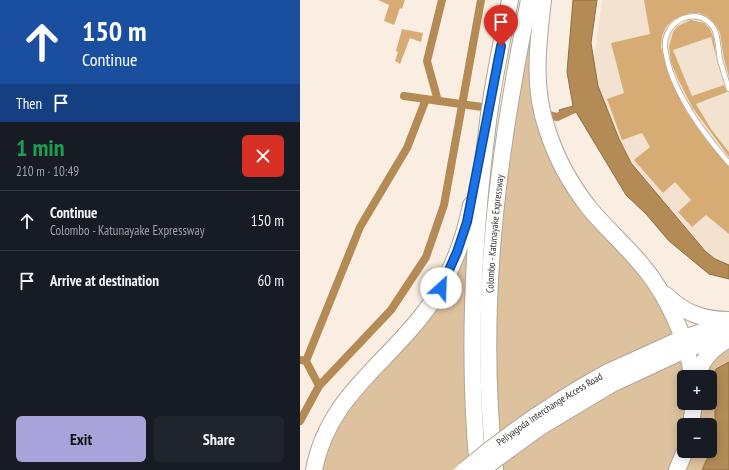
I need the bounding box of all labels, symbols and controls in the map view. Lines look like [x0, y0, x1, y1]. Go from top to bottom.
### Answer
pin [484, 5, 518, 46]
icon: arrive [490, 11, 512, 33]
text: 150 m [82, 12, 146, 49]
icon: ahead [16, 16, 68, 68]
text: Continue [82, 48, 137, 71]
icon: arrive [50, 92, 72, 114]
text: Then [16, 94, 42, 113]
text: 1 min [16, 132, 64, 163]
button: close [242, 135, 284, 177]
text: 210 m · 10:49 [16, 163, 79, 180]
street label: Colombo - Katunayake Expressway [483, 173, 507, 293]
text: Continue [50, 203, 97, 222]
icon: ahead [16, 210, 38, 232]
text: 150 m [251, 211, 284, 230]
text: Colombo - Katunayake Expressway [50, 222, 205, 239]
position arrow [420, 267, 462, 309]
icon: arrive [16, 270, 38, 292]
text: Arrive at destination [50, 271, 159, 290]
text: 60 m [258, 271, 284, 290]
street label: Peliyagoda Interchange Access Road [494, 370, 605, 449]
map controls [677, 370, 717, 458]
button: + [677, 370, 717, 410]
button: Exit [16, 416, 146, 462]
button: Share [154, 416, 284, 462]
button: − [677, 418, 717, 458]

